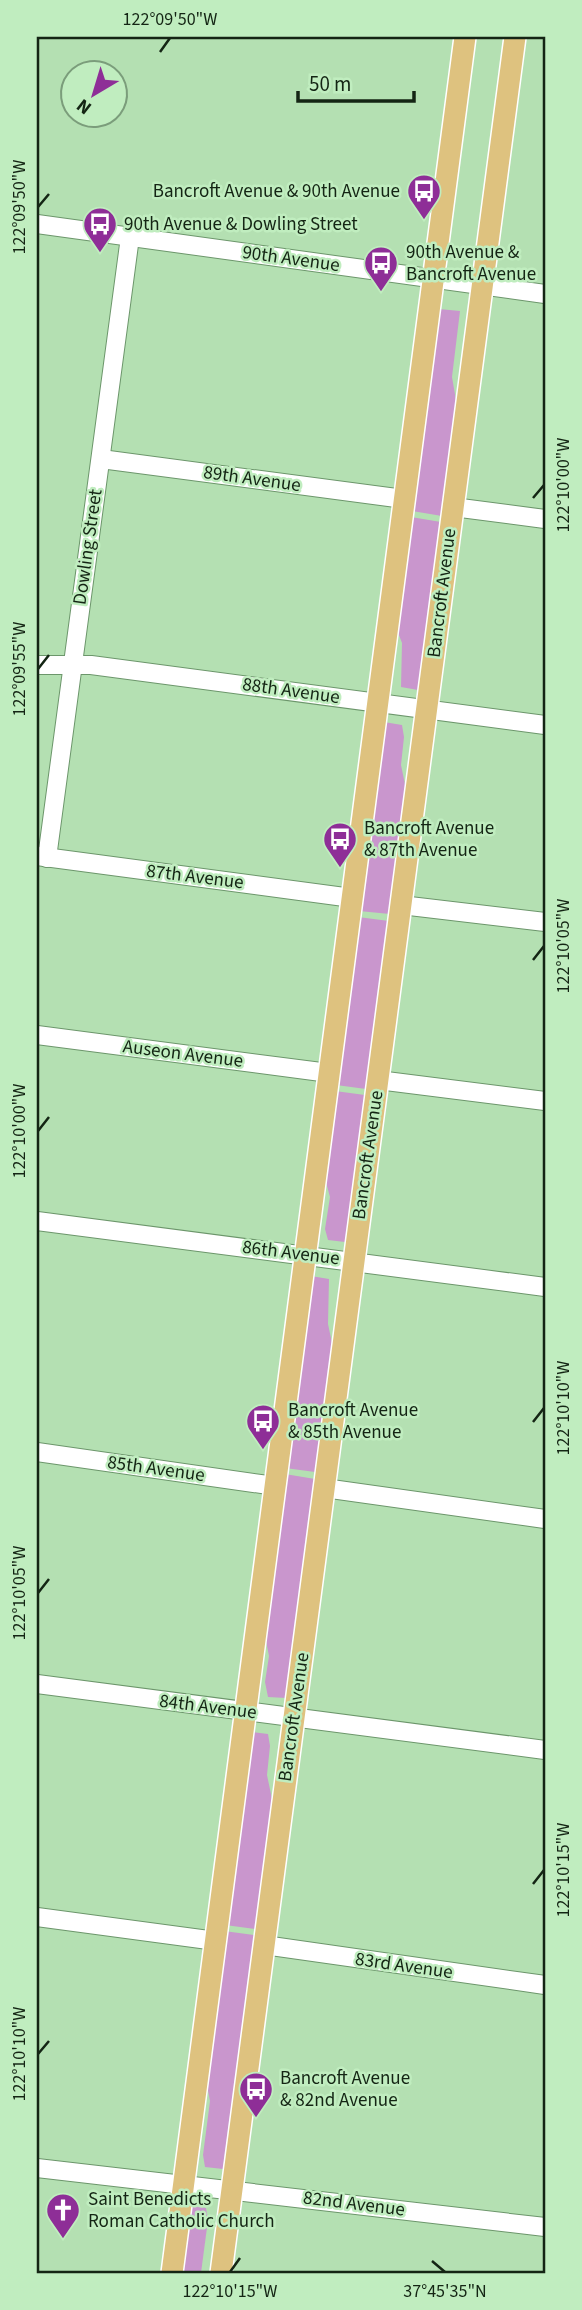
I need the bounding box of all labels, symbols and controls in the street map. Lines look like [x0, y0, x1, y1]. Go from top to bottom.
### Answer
text: 122°09'50"W [123, 7, 217, 32]
north arrow [60, 60, 130, 130]
scale bar [298, 60, 414, 104]
text: 50 m [309, 69, 351, 99]
text: N [71, 92, 98, 121]
text: 122°09'50"W [7, 160, 32, 254]
bus stop icon: Bancroft Avenue & 90th Avenue [405, 172, 443, 221]
place label: Bancroft Avenue & 90th Avenue [153, 178, 400, 205]
bus stop icon: 90th Avenue & Dowling Street [81, 205, 119, 254]
place label: 90th Avenue & Dowling Street [124, 211, 358, 238]
street label: 90th Avenue [241, 239, 341, 279]
place label: 90th Avenue & Bancroft Avenue [406, 239, 536, 288]
bus stop icon: 90th Avenue & Bancroft Avenue [362, 244, 400, 293]
text: 122°10'00"W [551, 438, 576, 532]
street label: 89th Avenue [202, 459, 302, 499]
street label: Dowling Street [67, 487, 110, 607]
street label: Bancroft Avenue [421, 527, 463, 659]
text: 122°09'55"W [7, 622, 32, 716]
street label: 88th Avenue [241, 671, 341, 711]
place label: Bancroft Avenue & 87th Avenue [364, 815, 494, 864]
bus stop icon: Bancroft Avenue & 87th Avenue [321, 820, 359, 869]
street label: 87th Avenue [145, 858, 245, 896]
text: 122°10'05"W [551, 899, 576, 993]
street label: Auseon Avenue [121, 1033, 245, 1075]
text: 122°10'00"W [7, 1084, 32, 1178]
street label: Bancroft Avenue [346, 1089, 390, 1221]
street label: 86th Avenue [241, 1234, 341, 1272]
text: 122°10'10"W [551, 1361, 576, 1455]
place label: Bancroft Avenue & 85th Avenue [288, 1397, 418, 1446]
bus stop icon: Bancroft Avenue & 85th Avenue [244, 1402, 282, 1451]
street label: 85th Avenue [106, 1449, 206, 1489]
text: 122°10'05"W [7, 1546, 32, 1640]
street label: Bancroft Avenue [272, 1651, 316, 1783]
street label: 84th Avenue [158, 1688, 258, 1726]
text: 122°10'15"W [551, 1823, 576, 1917]
street label: 83rd Avenue [353, 1946, 455, 1986]
text: 122°10'10"W [7, 2007, 32, 2101]
place label: Bancroft Avenue & 82nd Avenue [280, 2065, 410, 2114]
bus stop icon: Bancroft Avenue & 82nd Avenue [237, 2070, 275, 2119]
street label: 82nd Avenue [302, 2184, 406, 2224]
place label: Saint Benedicts Roman Catholic Church [88, 2186, 275, 2235]
church icon: Saint Benedicts Roman Catholic Church [44, 2191, 82, 2240]
text: 122°10'15"W [183, 2279, 277, 2304]
text: 37°45'35"N [403, 2279, 487, 2304]

